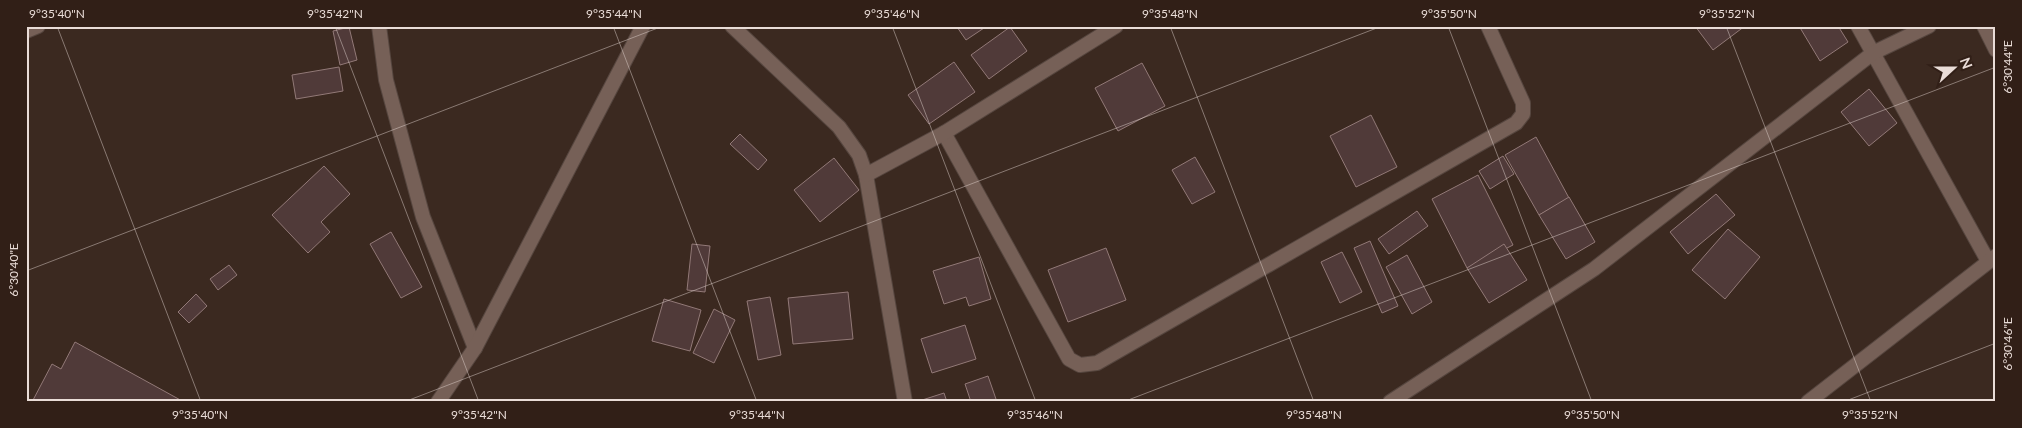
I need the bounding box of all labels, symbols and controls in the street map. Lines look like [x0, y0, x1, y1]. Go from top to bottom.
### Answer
text: 9°35'40"N [29, 6, 85, 21]
text: 9°35'42"N [307, 6, 363, 21]
text: 9°35'44"N [586, 6, 642, 21]
text: 9°35'46"N [864, 6, 920, 21]
text: 9°35'48"N [1142, 6, 1198, 21]
text: 9°35'50"N [1421, 6, 1477, 21]
text: 9°35'52"N [1699, 6, 1755, 21]
text: 6°30'44"E [2000, 40, 2015, 94]
north arrow [1930, 42, 1980, 92]
text: N [1957, 55, 1976, 71]
text: 6°30'40"E [6, 243, 21, 297]
text: 6°30'46"E [2000, 317, 2015, 371]
text: 9°35'40"N [172, 407, 228, 422]
text: 9°35'42"N [451, 407, 507, 422]
text: 9°35'44"N [729, 407, 785, 422]
text: 9°35'46"N [1007, 407, 1063, 422]
text: 9°35'48"N [1286, 407, 1342, 422]
text: 9°35'50"N [1564, 407, 1620, 422]
text: 9°35'52"N [1842, 407, 1898, 422]

